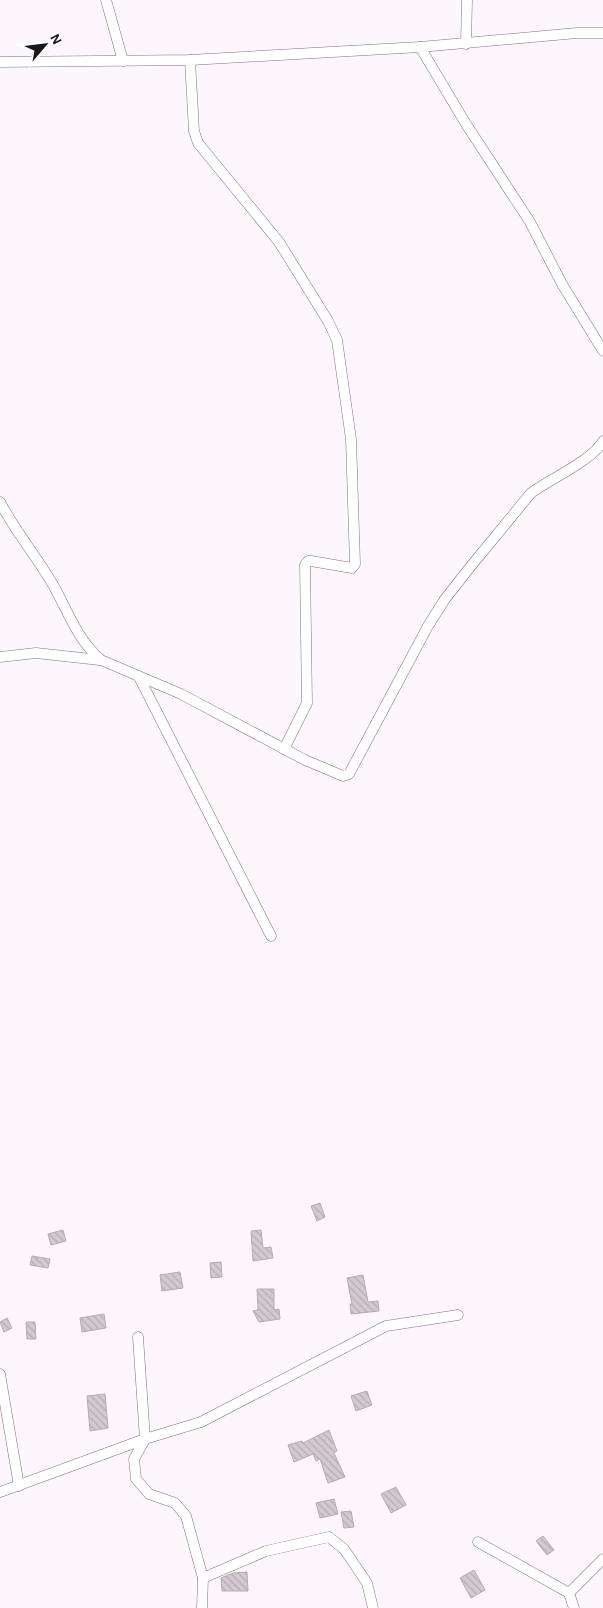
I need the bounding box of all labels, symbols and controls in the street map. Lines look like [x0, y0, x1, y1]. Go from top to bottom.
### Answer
north arrow [20, 20, 70, 70]
text: N [47, 32, 64, 47]

